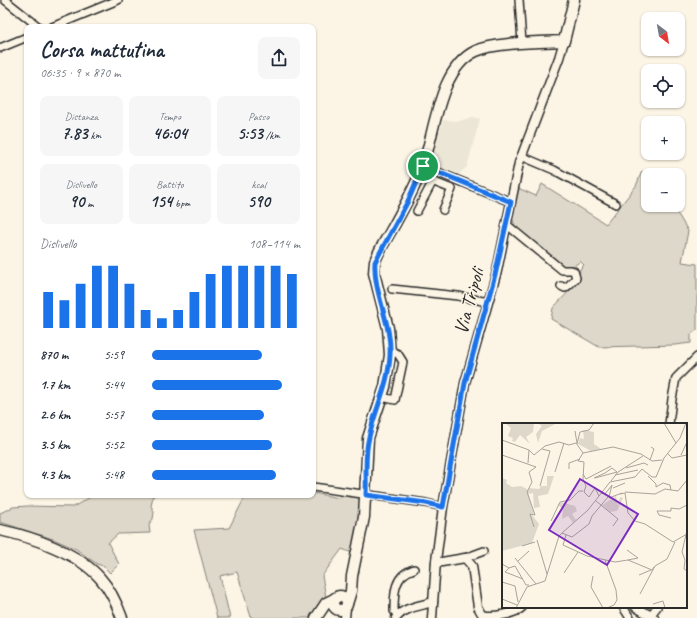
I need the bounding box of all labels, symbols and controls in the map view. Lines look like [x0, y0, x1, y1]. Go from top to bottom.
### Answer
north arrow [641, 12, 685, 56]
map controls [641, 12, 685, 212]
text: Corsa mattutina [40, 36, 164, 64]
button: share [258, 37, 300, 79]
button: locate [641, 64, 685, 108]
text: 06:35 · 9 × 870 m [40, 65, 121, 81]
text: Distanza [65, 109, 98, 123]
text: Tempo [159, 109, 181, 123]
text: Passo [248, 109, 269, 123]
button: + [641, 116, 685, 160]
text: 7.83 [61, 123, 88, 144]
text: 46:04 [153, 123, 187, 144]
text: 5:53 [237, 123, 263, 144]
text: km [88, 128, 101, 142]
text: /km [263, 128, 280, 142]
pin [406, 149, 440, 183]
icon: arrive [412, 155, 434, 177]
button: − [641, 168, 685, 212]
text: Dislivello [66, 177, 97, 191]
text: Battito [156, 177, 184, 191]
text: kcal [251, 177, 266, 191]
text: 90 [69, 191, 84, 212]
text: 154 [150, 191, 172, 212]
text: 590 [247, 191, 270, 212]
text: m [84, 196, 93, 210]
text: bpm [172, 196, 190, 210]
text: Dislivello [40, 236, 77, 252]
text: 108–114 m [249, 236, 300, 252]
street label: Via Tripoli [448, 263, 490, 337]
text: 870 m [40, 347, 68, 363]
text: 5:59 [104, 347, 124, 363]
text: 1.7 km [40, 377, 70, 393]
text: 5:44 [104, 377, 124, 393]
text: 2.6 km [40, 407, 71, 423]
text: 5:57 [104, 407, 124, 423]
inset map [502, 423, 687, 608]
text: 3.5 km [40, 437, 70, 453]
text: 5:52 [104, 437, 124, 453]
text: 4.3 km [40, 467, 70, 483]
text: 5:48 [104, 467, 124, 483]

